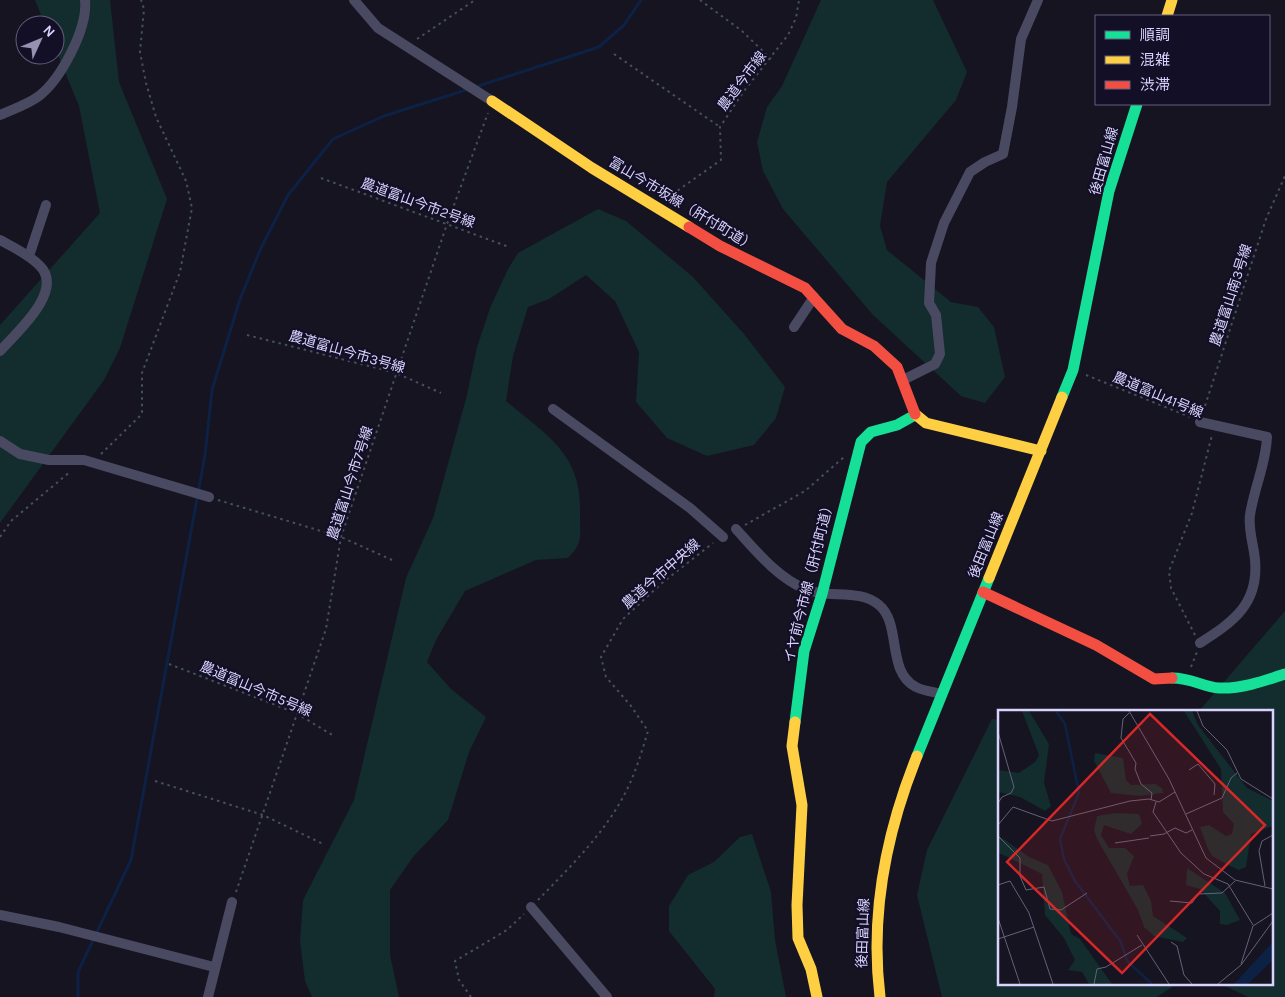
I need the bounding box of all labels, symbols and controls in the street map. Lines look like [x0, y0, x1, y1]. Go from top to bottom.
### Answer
north arrow [15, 15, 65, 65]
legend [1095, 15, 1270, 105]
text: N [39, 22, 59, 41]
text: 順調 [1140, 26, 1170, 44]
street label: 農道今市線 [714, 48, 770, 114]
text: 混雑 [1140, 51, 1170, 69]
text: 渋滞 [1140, 76, 1170, 94]
street label: 後田富山線 [1086, 125, 1122, 197]
street label: 富山今市坂線（肝付町道） [606, 153, 758, 255]
street label: 農道富山今市2号線 [359, 174, 477, 232]
street label: 農道富山南3号線 [1206, 242, 1256, 348]
street label: 農道富山今市3号線 [287, 327, 407, 377]
street label: 農道富山41号線 [1110, 368, 1206, 422]
street label: 農道富山今市7号線 [324, 424, 376, 542]
street label: イヤ前今市線（肝付町道） [780, 498, 838, 664]
street label: 後田富山線 [965, 509, 1007, 581]
street label: 農道今市中央線 [618, 535, 704, 613]
street label: 農道富山今市5号線 [197, 658, 315, 720]
inset map [998, 710, 1272, 984]
street label: 後田富山線 [853, 898, 873, 968]

